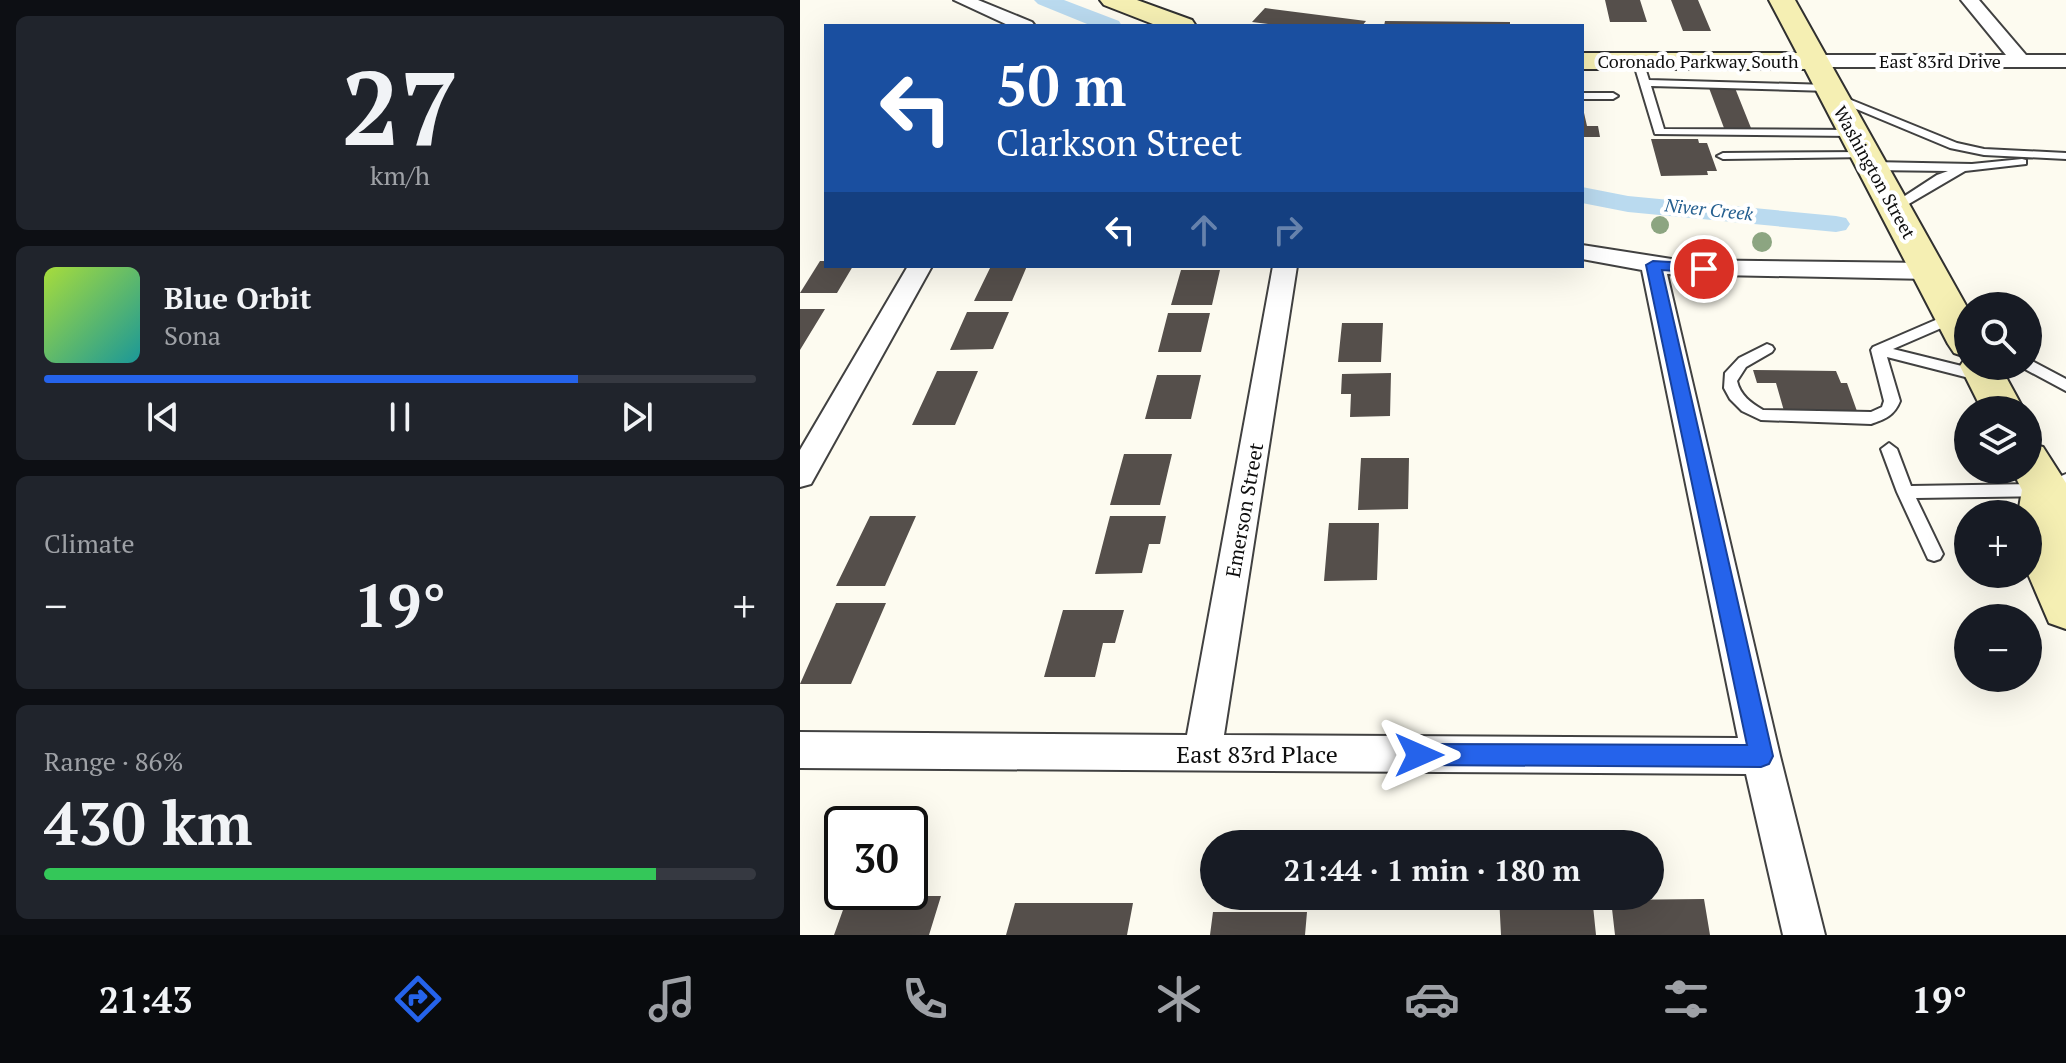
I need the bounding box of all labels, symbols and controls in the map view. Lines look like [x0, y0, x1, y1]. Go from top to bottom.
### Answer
text: 27 [341, 37, 459, 175]
text: 50 m [996, 48, 1126, 122]
street label: Coronado Parkway South [1598, 49, 1799, 73]
street label: East 83rd Drive [1879, 49, 2001, 73]
icon: left [864, 56, 968, 160]
street label: Washington Street [1829, 101, 1922, 243]
text: Clarkson Street [996, 119, 1242, 166]
text: km/h [370, 158, 430, 192]
water label: Niver Creek [1663, 192, 1755, 226]
icon: left [1098, 208, 1142, 252]
icon: ahead [1182, 208, 1226, 252]
icon: right [1266, 208, 1310, 252]
pin [1670, 235, 1738, 303]
icon: arrive [1682, 247, 1726, 291]
text: Blue Orbit [164, 278, 311, 318]
map controls [1954, 292, 2042, 692]
button: search [1954, 292, 2042, 380]
text: Sona [164, 318, 221, 352]
icon: previous [141, 395, 185, 439]
icon: pause [378, 395, 422, 439]
icon: next [615, 395, 659, 439]
button: layers [1954, 396, 2042, 484]
street label: Emerson Street [1219, 440, 1269, 580]
button: + [1954, 500, 2042, 588]
text: Climate [44, 526, 135, 560]
text: 19° [354, 565, 446, 644]
text: − [44, 576, 67, 635]
text: + [733, 576, 756, 635]
button: − [1954, 604, 2042, 692]
position arrow [1377, 713, 1461, 797]
street label: East 83rd Place [1176, 738, 1338, 770]
text: Range · 86% [44, 744, 183, 778]
text: 430 km [44, 783, 252, 862]
speed limit sign: 30 [824, 806, 928, 910]
text: 21:44 · 1 min · 180 m [1284, 850, 1580, 890]
icon: directions [390, 971, 446, 1027]
icon: music [644, 971, 700, 1027]
icon: phone [897, 971, 953, 1027]
icon: climate [1151, 971, 1207, 1027]
icon: car [1404, 971, 1460, 1027]
icon: filters [1658, 971, 1714, 1027]
text: 21:43 [99, 976, 193, 1023]
text: 19° [1912, 976, 1967, 1023]

